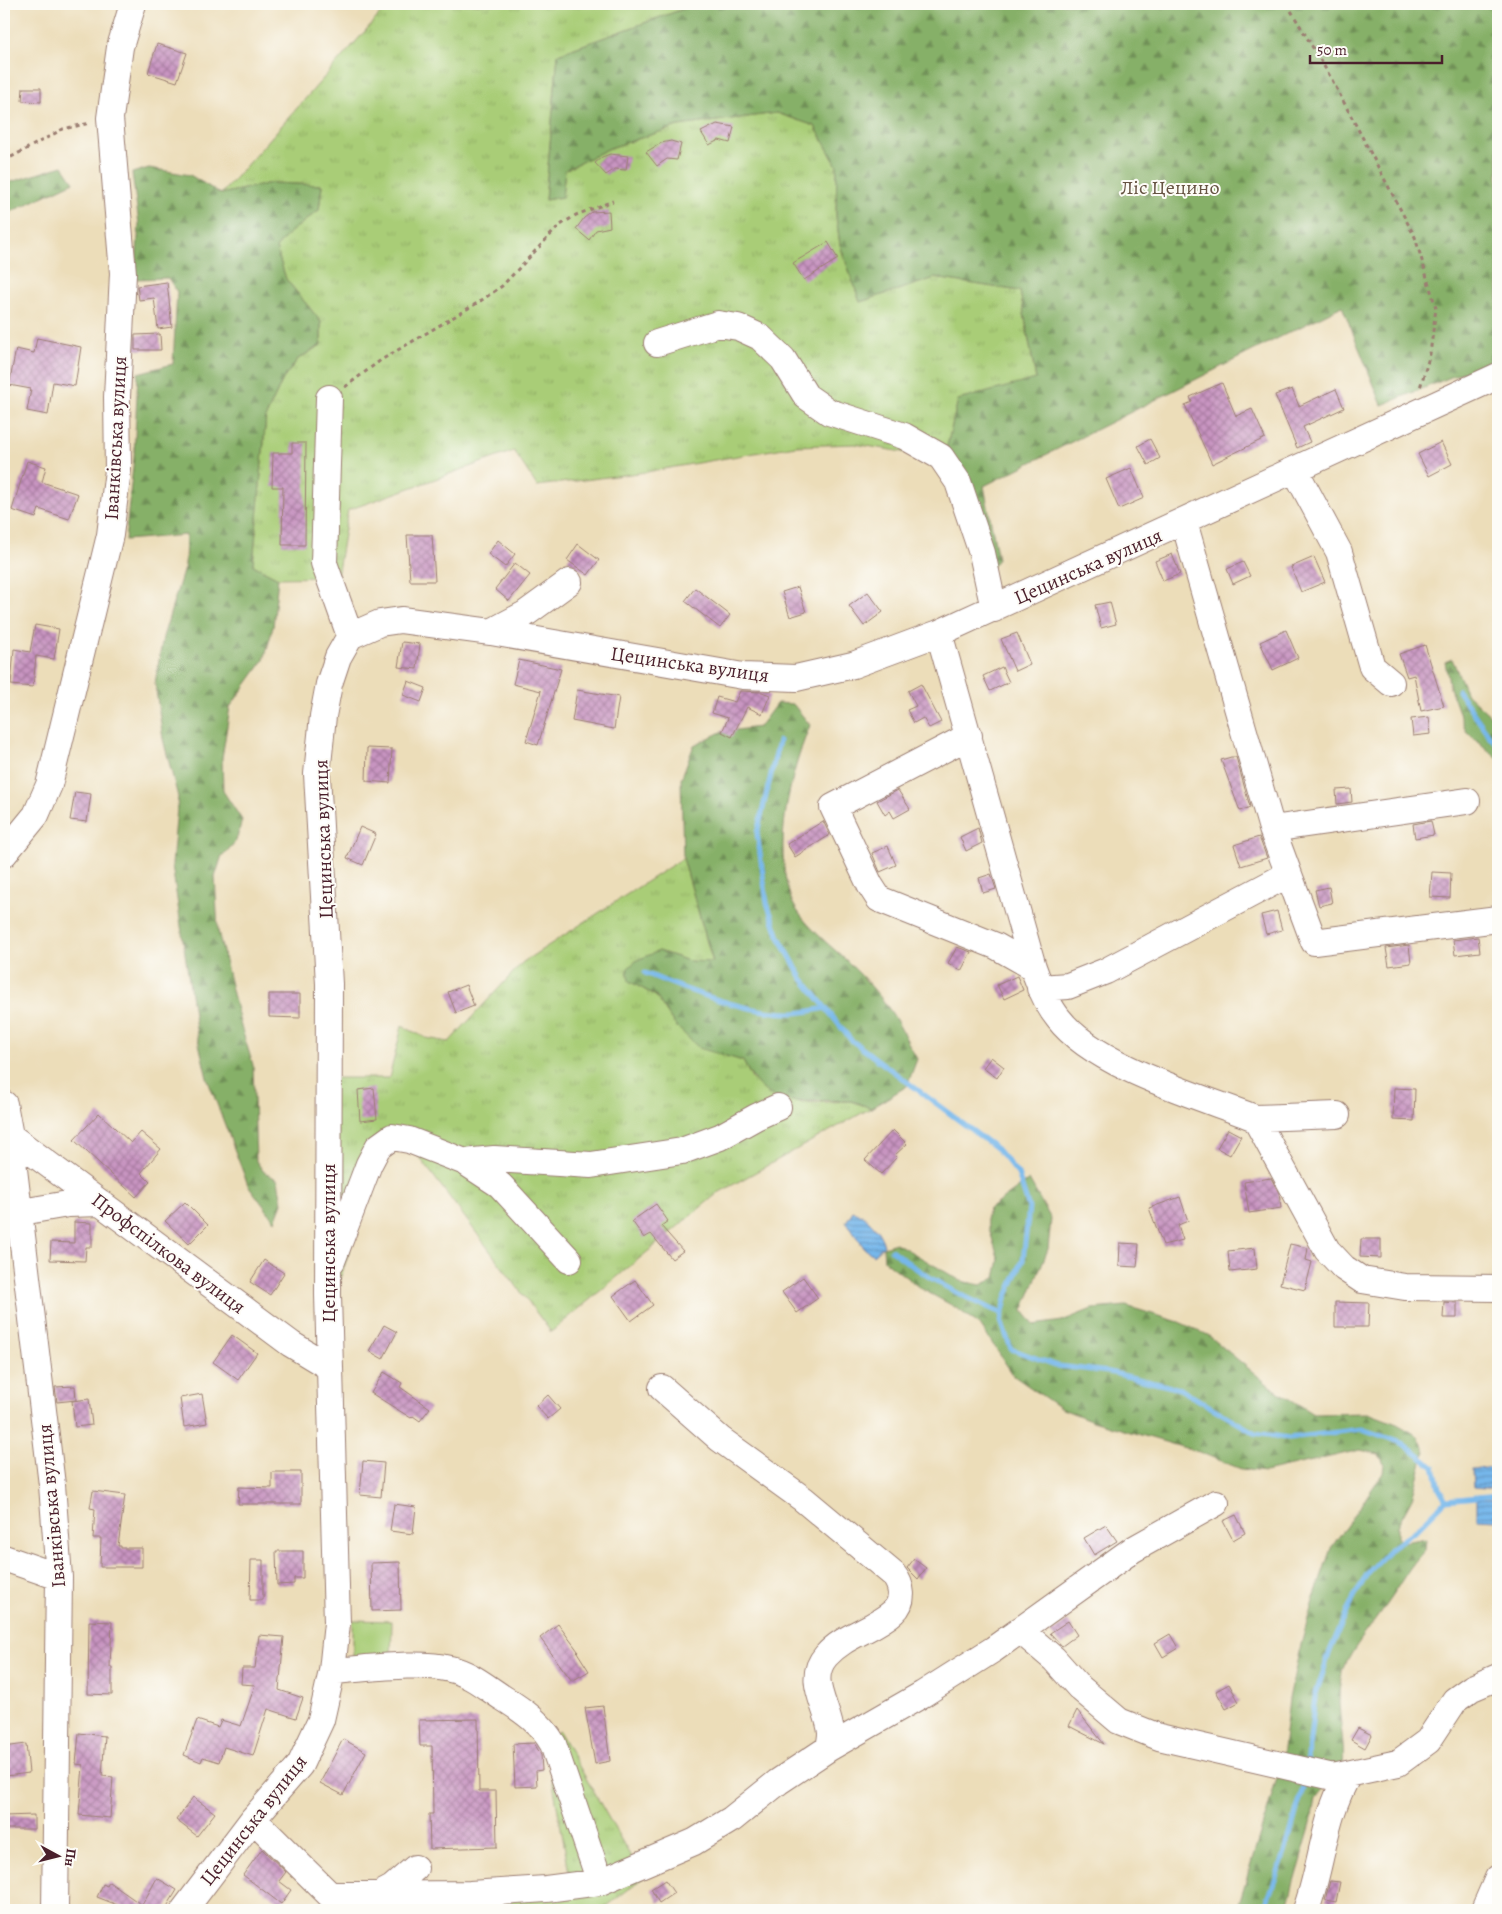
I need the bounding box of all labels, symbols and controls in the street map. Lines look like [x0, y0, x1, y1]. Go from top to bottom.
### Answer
scale bar [1310, 32, 1442, 64]
text: 50 m [1317, 40, 1347, 60]
park label: Ліс Цецино [1120, 174, 1220, 201]
street label: Іванківська вулиця [98, 355, 133, 521]
street label: Цецинська вулиця [1010, 522, 1166, 611]
street label: Цецинська вулиця [609, 640, 771, 689]
street label: Цецинська вулиця [307, 759, 340, 919]
street label: Цецинська вулиця [315, 1163, 342, 1323]
street label: Профспілкова вулиця [86, 1187, 251, 1320]
street label: Іванківська вулиця [31, 1423, 72, 1589]
street label: Цецинська вулиця [194, 1749, 313, 1891]
north arrow [32, 1832, 82, 1882]
text: Пн [60, 1847, 81, 1868]

